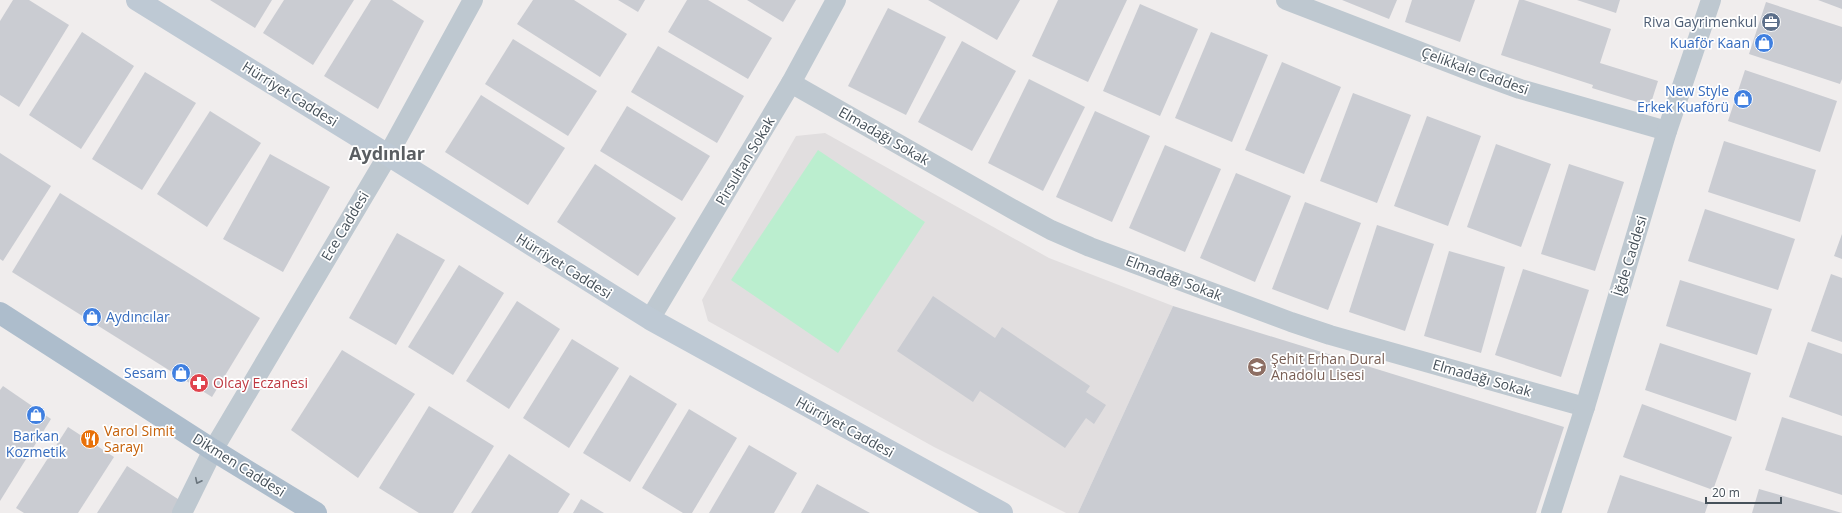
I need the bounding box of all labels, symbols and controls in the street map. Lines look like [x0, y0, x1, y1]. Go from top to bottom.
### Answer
office icon: Riva Gayrimenkul [1760, 11, 1782, 33]
place label: Riva Gayrimenkul [1643, 12, 1757, 31]
shop icon: Kuaför Kaan [1753, 32, 1775, 54]
place label: Kuaför Kaan [1670, 33, 1750, 52]
street label: Çelikkale Caddesi [1419, 42, 1532, 99]
street label: Hürriyet Caddesi [239, 57, 342, 131]
place label: New Style Erkek Kuaförü [1637, 81, 1729, 116]
shop icon: New Style Erkek Kuaförü [1732, 88, 1754, 110]
street label: Elmadağı Sokak [835, 102, 934, 170]
street label: Pirsultan Sokak [711, 112, 779, 209]
district label: Aydınlar [349, 141, 425, 165]
street label: Ece Caddesi [316, 188, 373, 264]
street label: İğde Caddesi [1608, 213, 1651, 298]
street label: Hürriyet Caddesi [513, 229, 616, 303]
street label: Elmadağı Sokak [1123, 250, 1226, 305]
shop icon: Aydıncılar [81, 306, 103, 328]
place label: Aydıncılar [106, 307, 170, 326]
place label: Şehit Erhan Dural Anadolu Lisesi [1271, 349, 1385, 384]
street label: Elmadağı Sokak [1431, 354, 1534, 401]
school or university icon: Şehit Erhan Dural Anadolu Lisesi [1246, 356, 1268, 378]
shop icon: Sesam [170, 362, 192, 384]
place label: Sesam [124, 363, 167, 382]
pharmacy icon: Olcay Eczanesi [188, 372, 210, 394]
place label: Olcay Eczanesi [213, 373, 308, 392]
street label: Hürriyet Caddesi [793, 392, 898, 461]
shop icon: Barkan Kozmetik [25, 404, 47, 426]
place label: Varol Simit Sarayı [104, 421, 174, 456]
place label: Barkan Kozmetik [6, 426, 67, 461]
restaurant icon: Varol Simit Sarayı [79, 428, 101, 450]
street label: Dikmen Caddesi [189, 428, 289, 501]
one-way arrow [195, 477, 202, 485]
scale bar [1706, 479, 1781, 505]
text: 20 m [1712, 484, 1740, 501]

